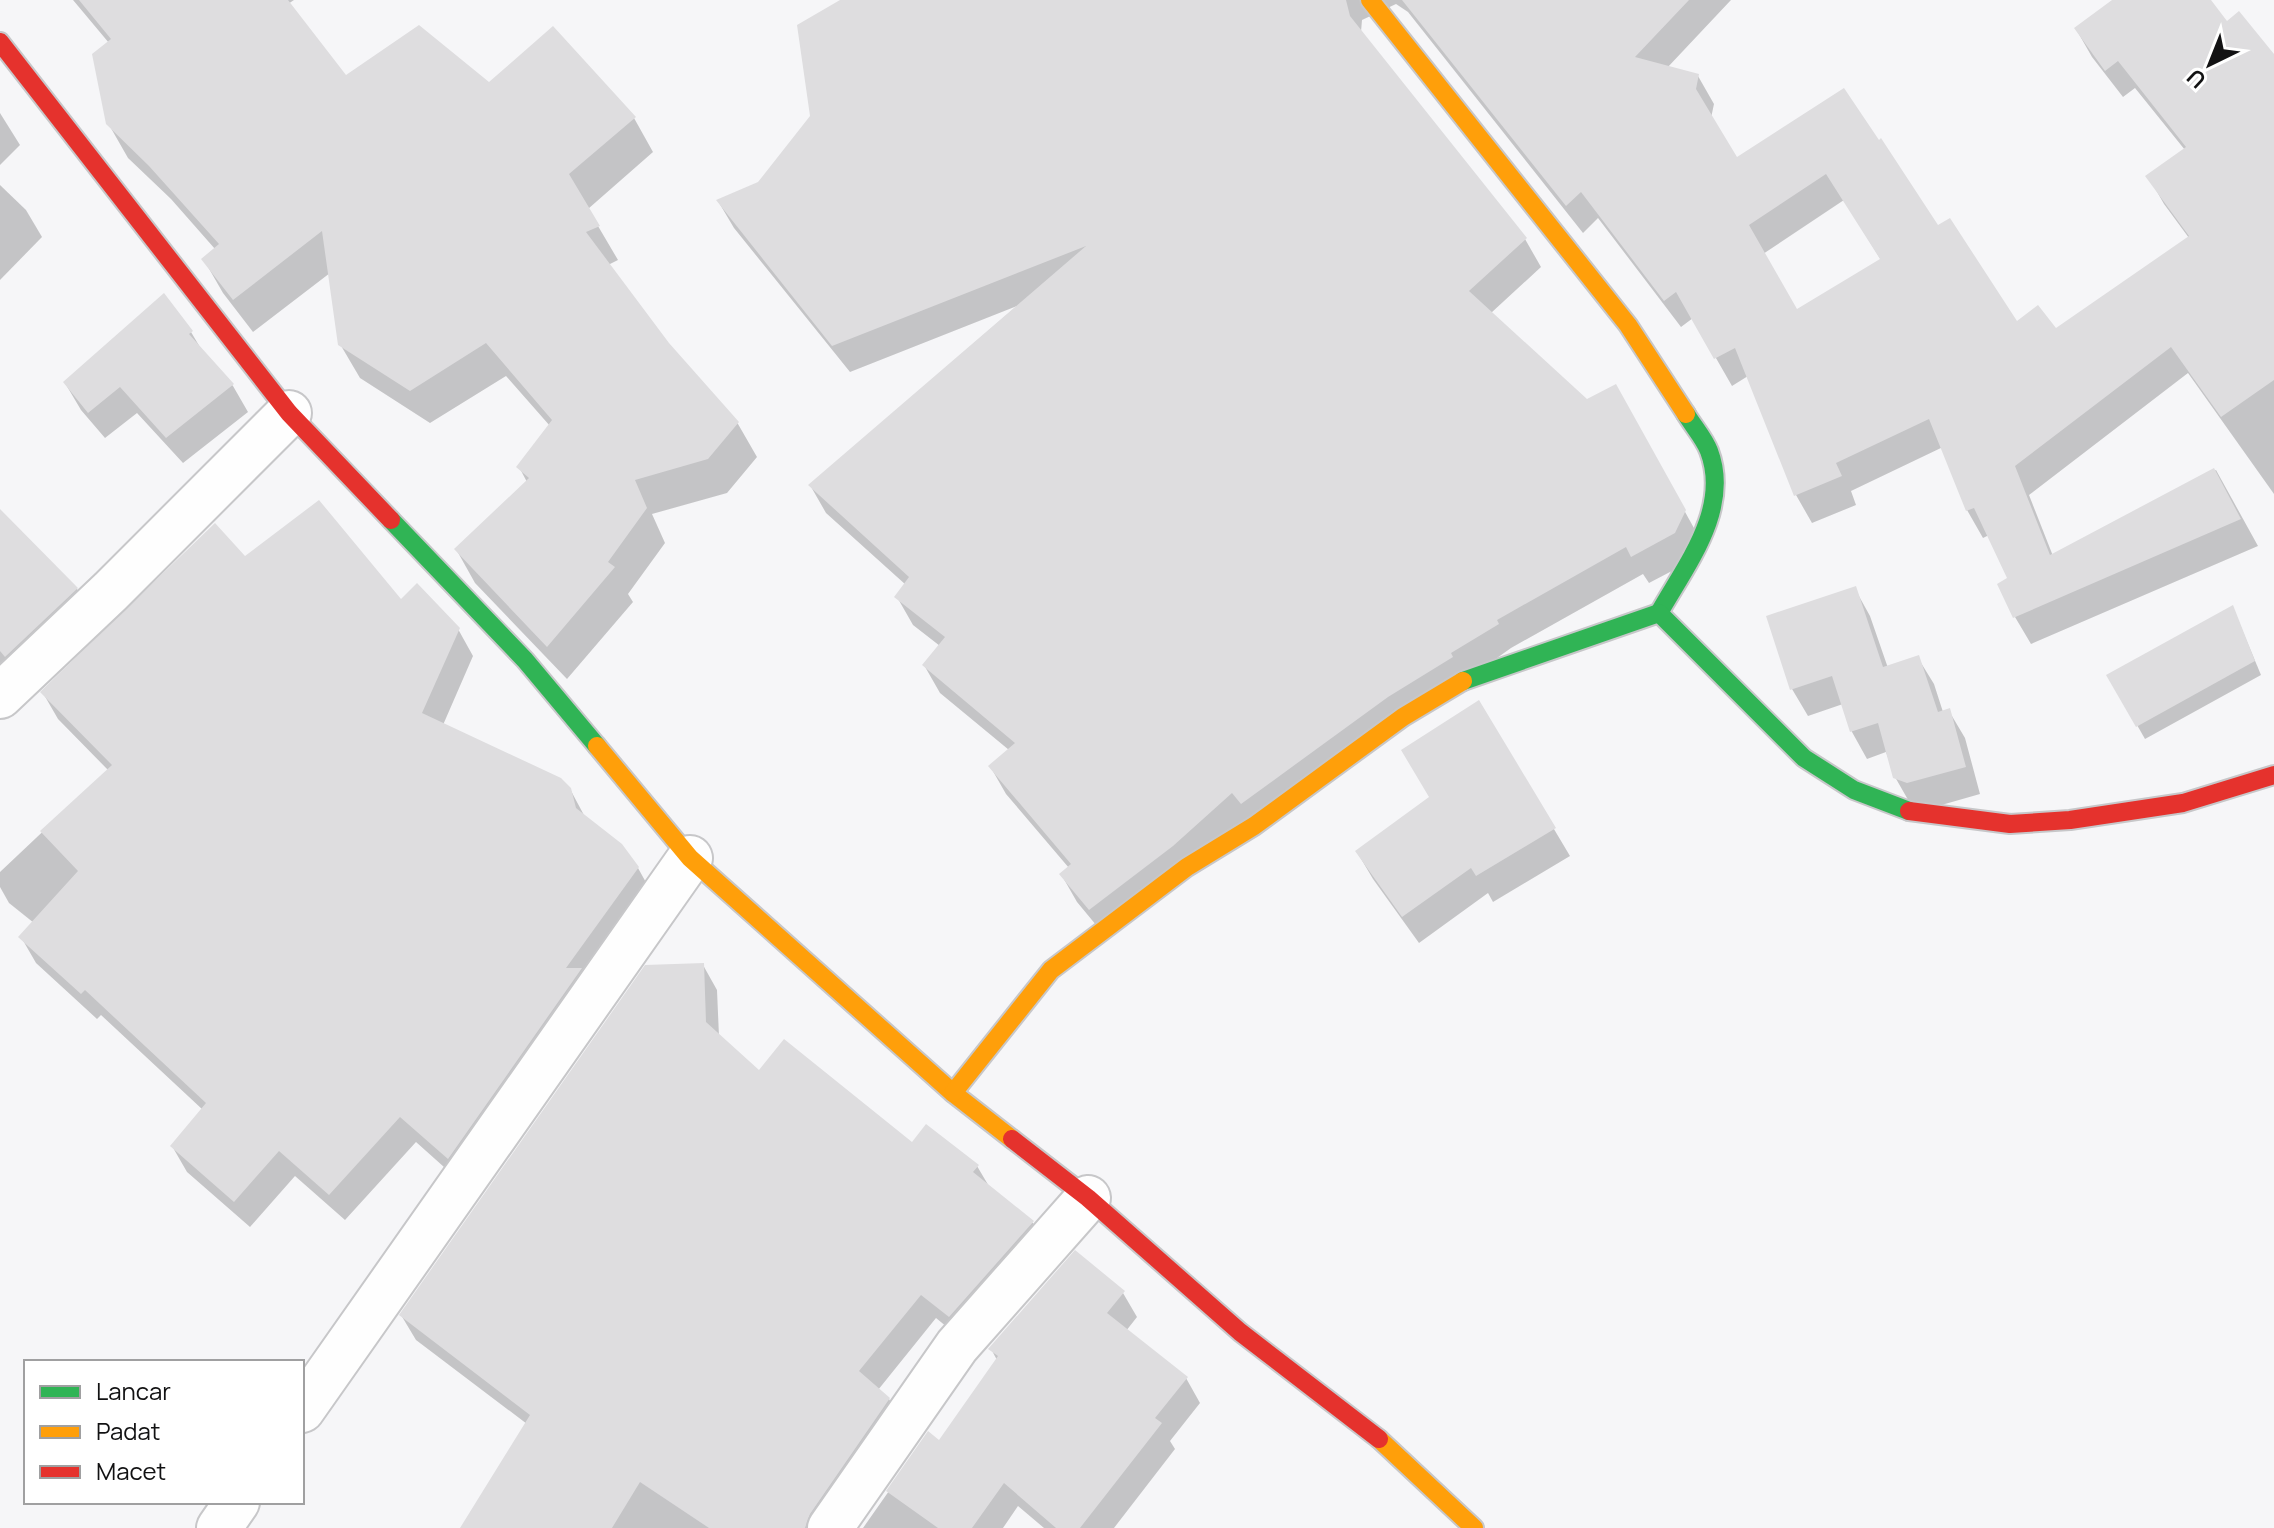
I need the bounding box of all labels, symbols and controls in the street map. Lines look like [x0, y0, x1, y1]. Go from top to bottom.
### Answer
north arrow [2170, 24, 2250, 104]
text: U [2180, 62, 2212, 95]
legend [24, 1360, 304, 1504]
text: Lancar [96, 1374, 171, 1407]
text: Padat [96, 1414, 160, 1447]
text: Macet [96, 1454, 166, 1487]

